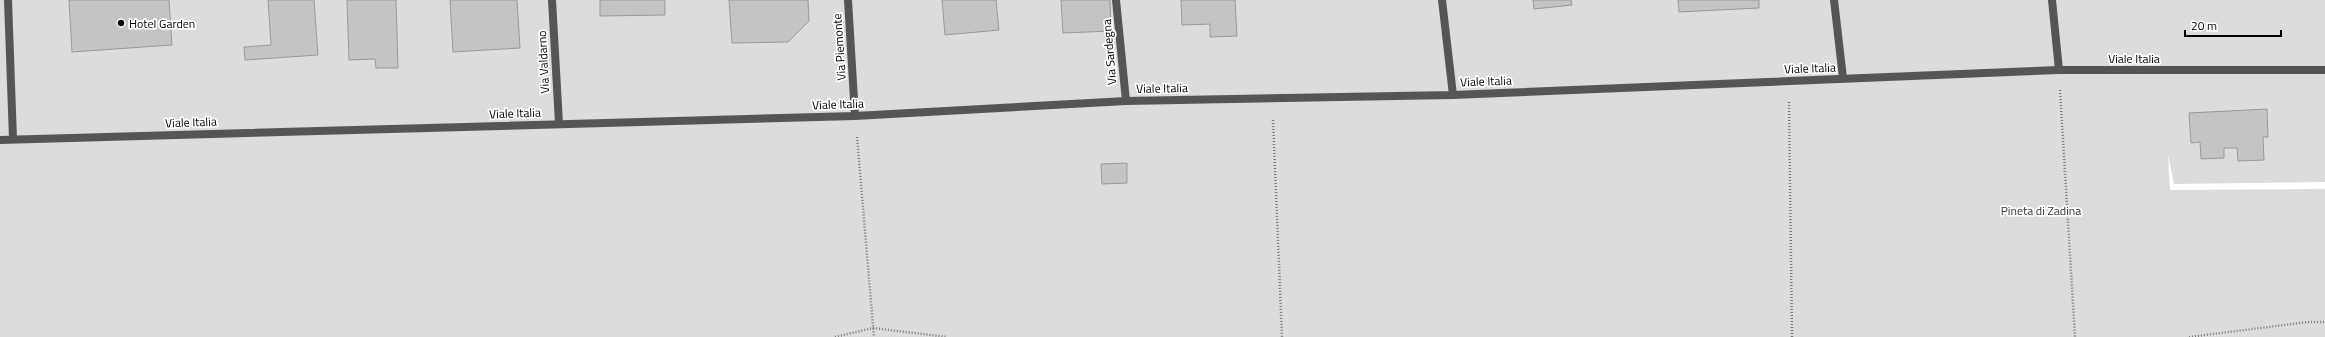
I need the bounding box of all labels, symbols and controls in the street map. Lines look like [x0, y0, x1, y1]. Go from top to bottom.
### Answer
scale bar [2185, 12, 2281, 38]
street label: Via Piemonte [827, 13, 851, 81]
place label: Hotel Garden [129, 14, 195, 33]
text: 20 m [2191, 16, 2217, 35]
marker: Hotel Garden [116, 18, 126, 28]
street label: Via Sardegna [1097, 18, 1121, 86]
street label: Via Valdarno [532, 30, 554, 94]
street label: Viale Italia [2108, 49, 2160, 68]
street label: Viale Italia [1784, 58, 1836, 78]
street label: Viale Italia [1460, 71, 1512, 91]
street label: Viale Italia [1136, 78, 1188, 98]
street label: Viale Italia [812, 94, 864, 114]
street label: Viale Italia [489, 103, 541, 123]
street label: Viale Italia [165, 112, 217, 132]
park label: Pineta di Zadina [2001, 201, 2081, 220]

